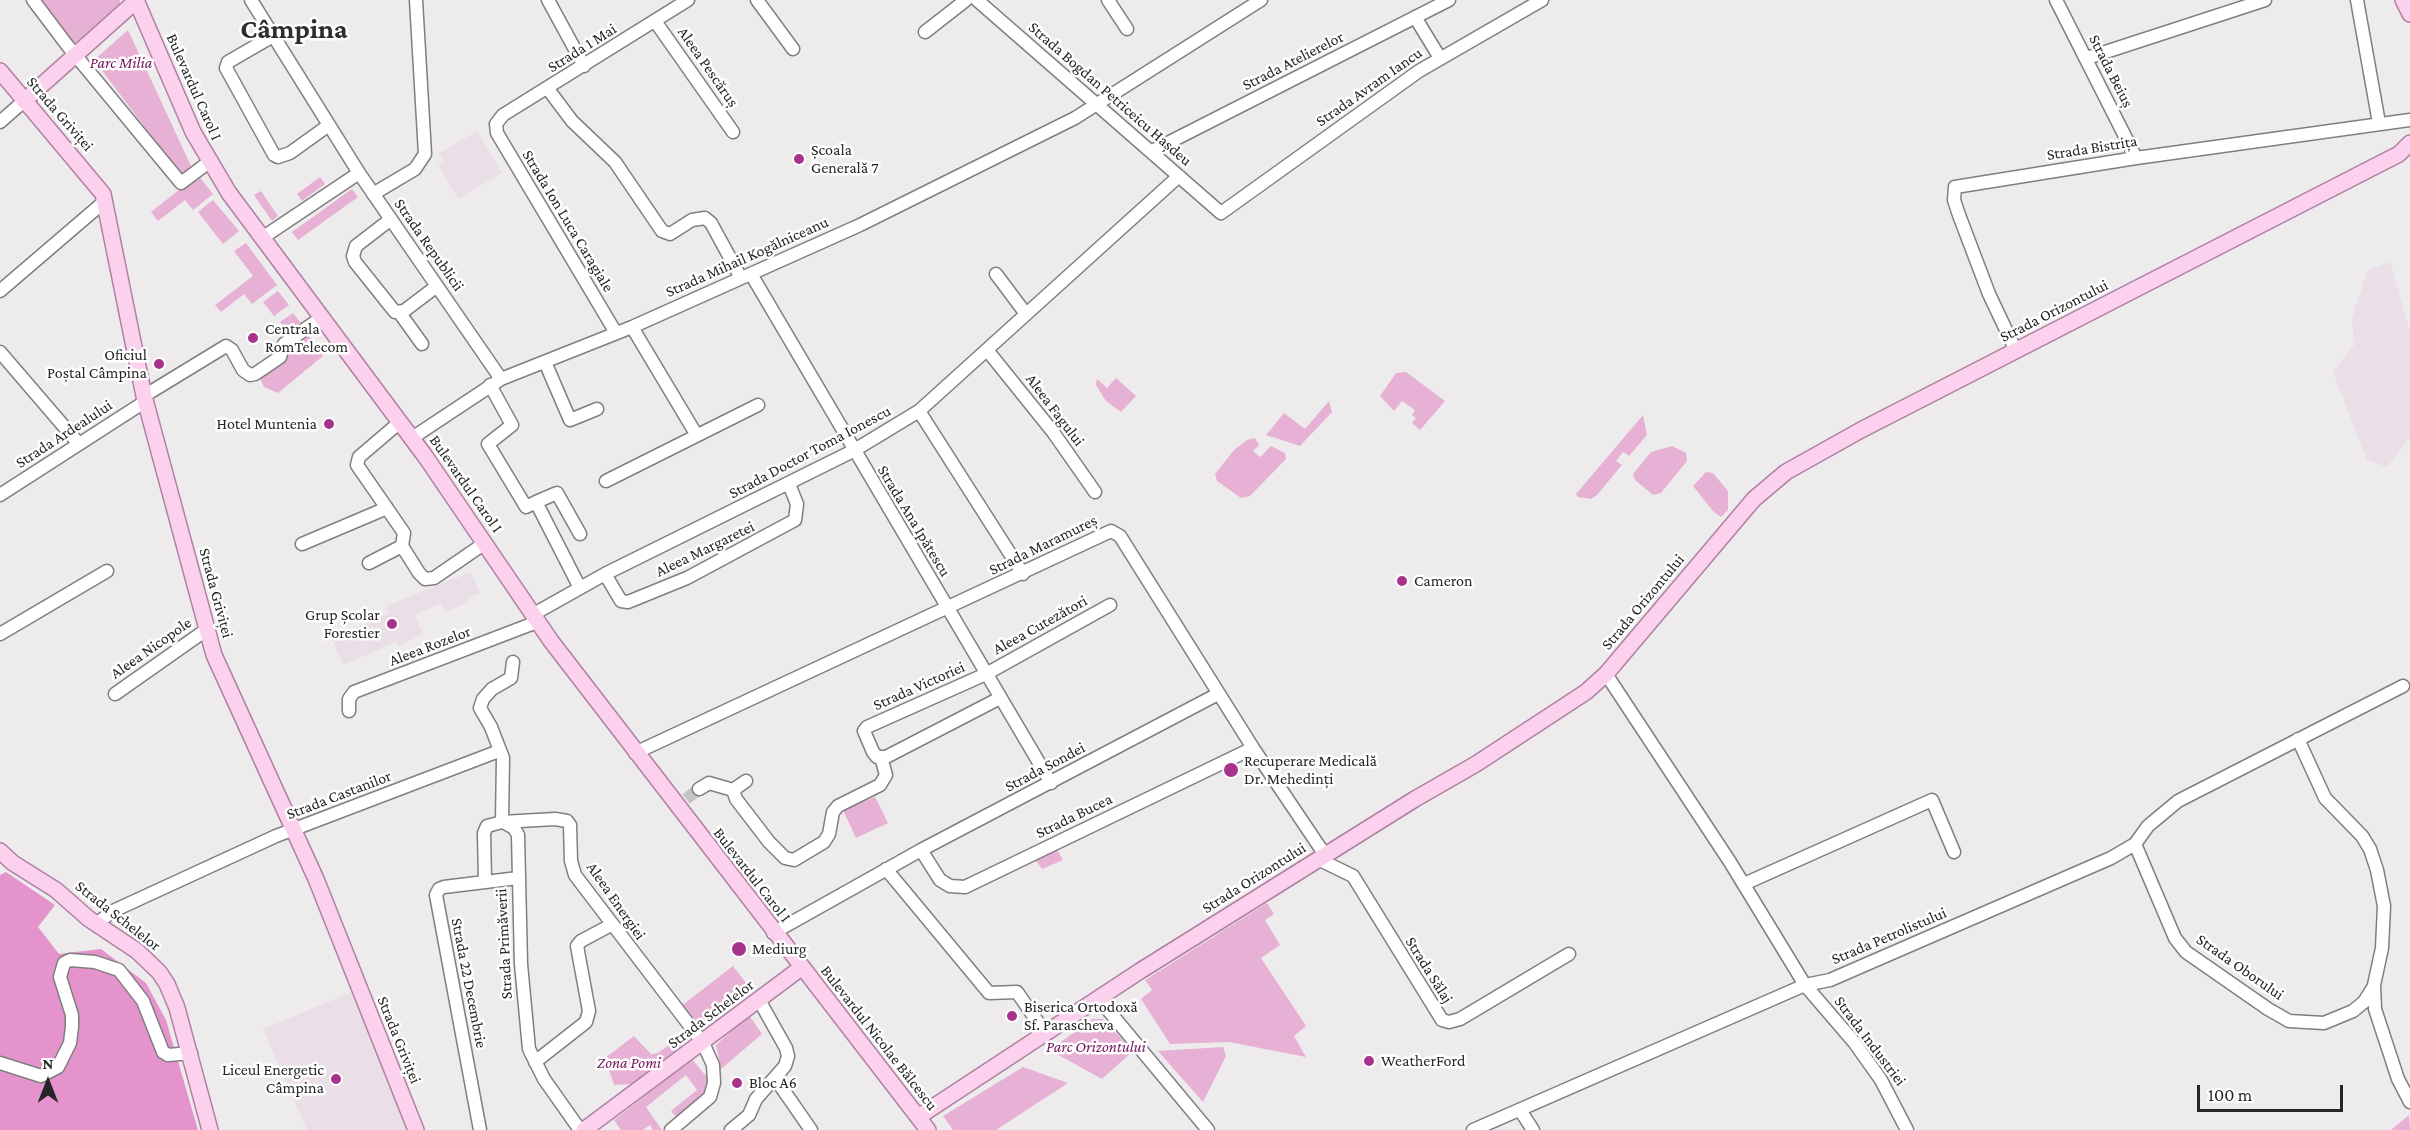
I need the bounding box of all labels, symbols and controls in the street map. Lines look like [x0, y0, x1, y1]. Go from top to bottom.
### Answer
district label: Câmpina [240, 12, 348, 46]
street label: Strada Bogdan Petriceicu Hașdeu [1024, 18, 1196, 170]
street label: Strada 1 Mai [544, 19, 620, 77]
street label: Aleea Pescăruș [673, 23, 743, 111]
street label: Strada Atelierelor [1239, 27, 1347, 95]
street label: Bulevardul Carol I [162, 31, 226, 143]
street label: Strada Beiuș [2084, 31, 2138, 111]
street label: Strada Avram Iancu [1312, 43, 1426, 131]
park label: Parc Milia [90, 53, 152, 73]
street label: Strada Griviței [22, 73, 98, 155]
street label: Strada Bistrița [2045, 131, 2139, 165]
place label: Școala Generală 7 [811, 140, 879, 178]
street label: Strada Ion Luca Caragiale [518, 147, 618, 295]
marker: Școala Generală 7 [792, 152, 806, 166]
street label: Strada Republicii [390, 195, 468, 295]
street label: Strada Mihail Kogălniceanu [663, 212, 831, 302]
street label: Strada Orizontului [1997, 275, 2111, 347]
place label: Centrala RomTelecom [265, 319, 348, 357]
marker: Centrala RomTelecom [246, 331, 260, 345]
place label: Oficiul Poștal Câmpina [47, 345, 147, 383]
marker: Oficiul Poștal Câmpina [152, 357, 166, 371]
street label: Aleea Fagului [1022, 370, 1088, 450]
street label: Strada Ardealului [12, 396, 116, 472]
street label: Strada Doctor Toma Ionescu [726, 401, 894, 503]
place label: Hotel Muntenia [216, 414, 317, 434]
marker: Hotel Muntenia [322, 417, 336, 431]
street label: Bulevardul Carol I [425, 432, 507, 536]
street label: Strada Ana Ipătescu [873, 462, 955, 580]
street label: Strada Maramureș [986, 511, 1100, 579]
street label: Aleea Margaretei [652, 517, 758, 581]
street label: Strada Griviței [195, 546, 237, 640]
street label: Strada Orizontului [1597, 550, 1689, 654]
place label: Cameron [1414, 571, 1473, 591]
marker: Cameron [1395, 574, 1409, 588]
street label: Aleea Cutezători [989, 591, 1091, 659]
place label: Grup Școlar Forestier [305, 605, 380, 643]
street label: Aleea Nicopole [107, 613, 195, 683]
marker: Grup Școlar Forestier [385, 617, 399, 631]
street label: Aleea Rozelor [386, 622, 474, 670]
street label: Strada Victoriei [870, 657, 968, 715]
street label: Strada Sondei [1002, 738, 1088, 796]
place label: Recuperare Medicală Dr. Mehedinți [1244, 751, 1377, 789]
marker: Recuperare Medicală Dr. Mehedinți [1222, 761, 1240, 779]
street label: Strada Castanilor [284, 766, 394, 824]
street label: Strada Bucea [1033, 789, 1115, 843]
street label: Bulevardul Carol I [709, 824, 795, 926]
street label: Strada Orizontului [1198, 838, 1310, 918]
street label: Aleea Energiei [582, 858, 650, 944]
street label: Strada Schelelor [71, 877, 165, 955]
street label: Strada Primăverii [492, 888, 516, 1000]
street label: Strada Petrolistului [1829, 903, 1949, 969]
street label: Strada 22 Decembrie [447, 916, 491, 1050]
street label: Strada Oborului [2193, 930, 2287, 1004]
street label: Strada Sălaj [1401, 933, 1457, 1007]
place label: Mediurg [752, 939, 807, 959]
marker: Mediurg [730, 940, 748, 958]
street label: Bulevardul Nicolae Bălcescu [816, 962, 942, 1114]
street label: Strada Schelelor [664, 975, 758, 1053]
street label: Strada Industriei [1830, 992, 1910, 1090]
street label: Strada Griviței [373, 994, 425, 1086]
place label: Biserica Ortodoxă Sf. Parascheva [1024, 997, 1138, 1035]
marker: Biserica Ortodoxă Sf. Parascheva [1005, 1009, 1019, 1023]
park label: Parc Orizontului [1046, 1037, 1146, 1057]
place label: WeatherFord [1381, 1051, 1465, 1071]
north arrow [18, 1052, 78, 1112]
park label: Zona Pomi [597, 1053, 661, 1073]
marker: WeatherFord [1362, 1054, 1376, 1068]
text: N [43, 1055, 53, 1072]
place label: Liceul Energetic Câmpina [222, 1060, 324, 1098]
marker: Liceul Energetic Câmpina [329, 1072, 343, 1086]
place label: Bloc A6 [749, 1073, 797, 1093]
scale bar [2200, 1073, 2346, 1111]
marker: Bloc A6 [730, 1076, 744, 1090]
text: 100 m [2208, 1085, 2252, 1105]

